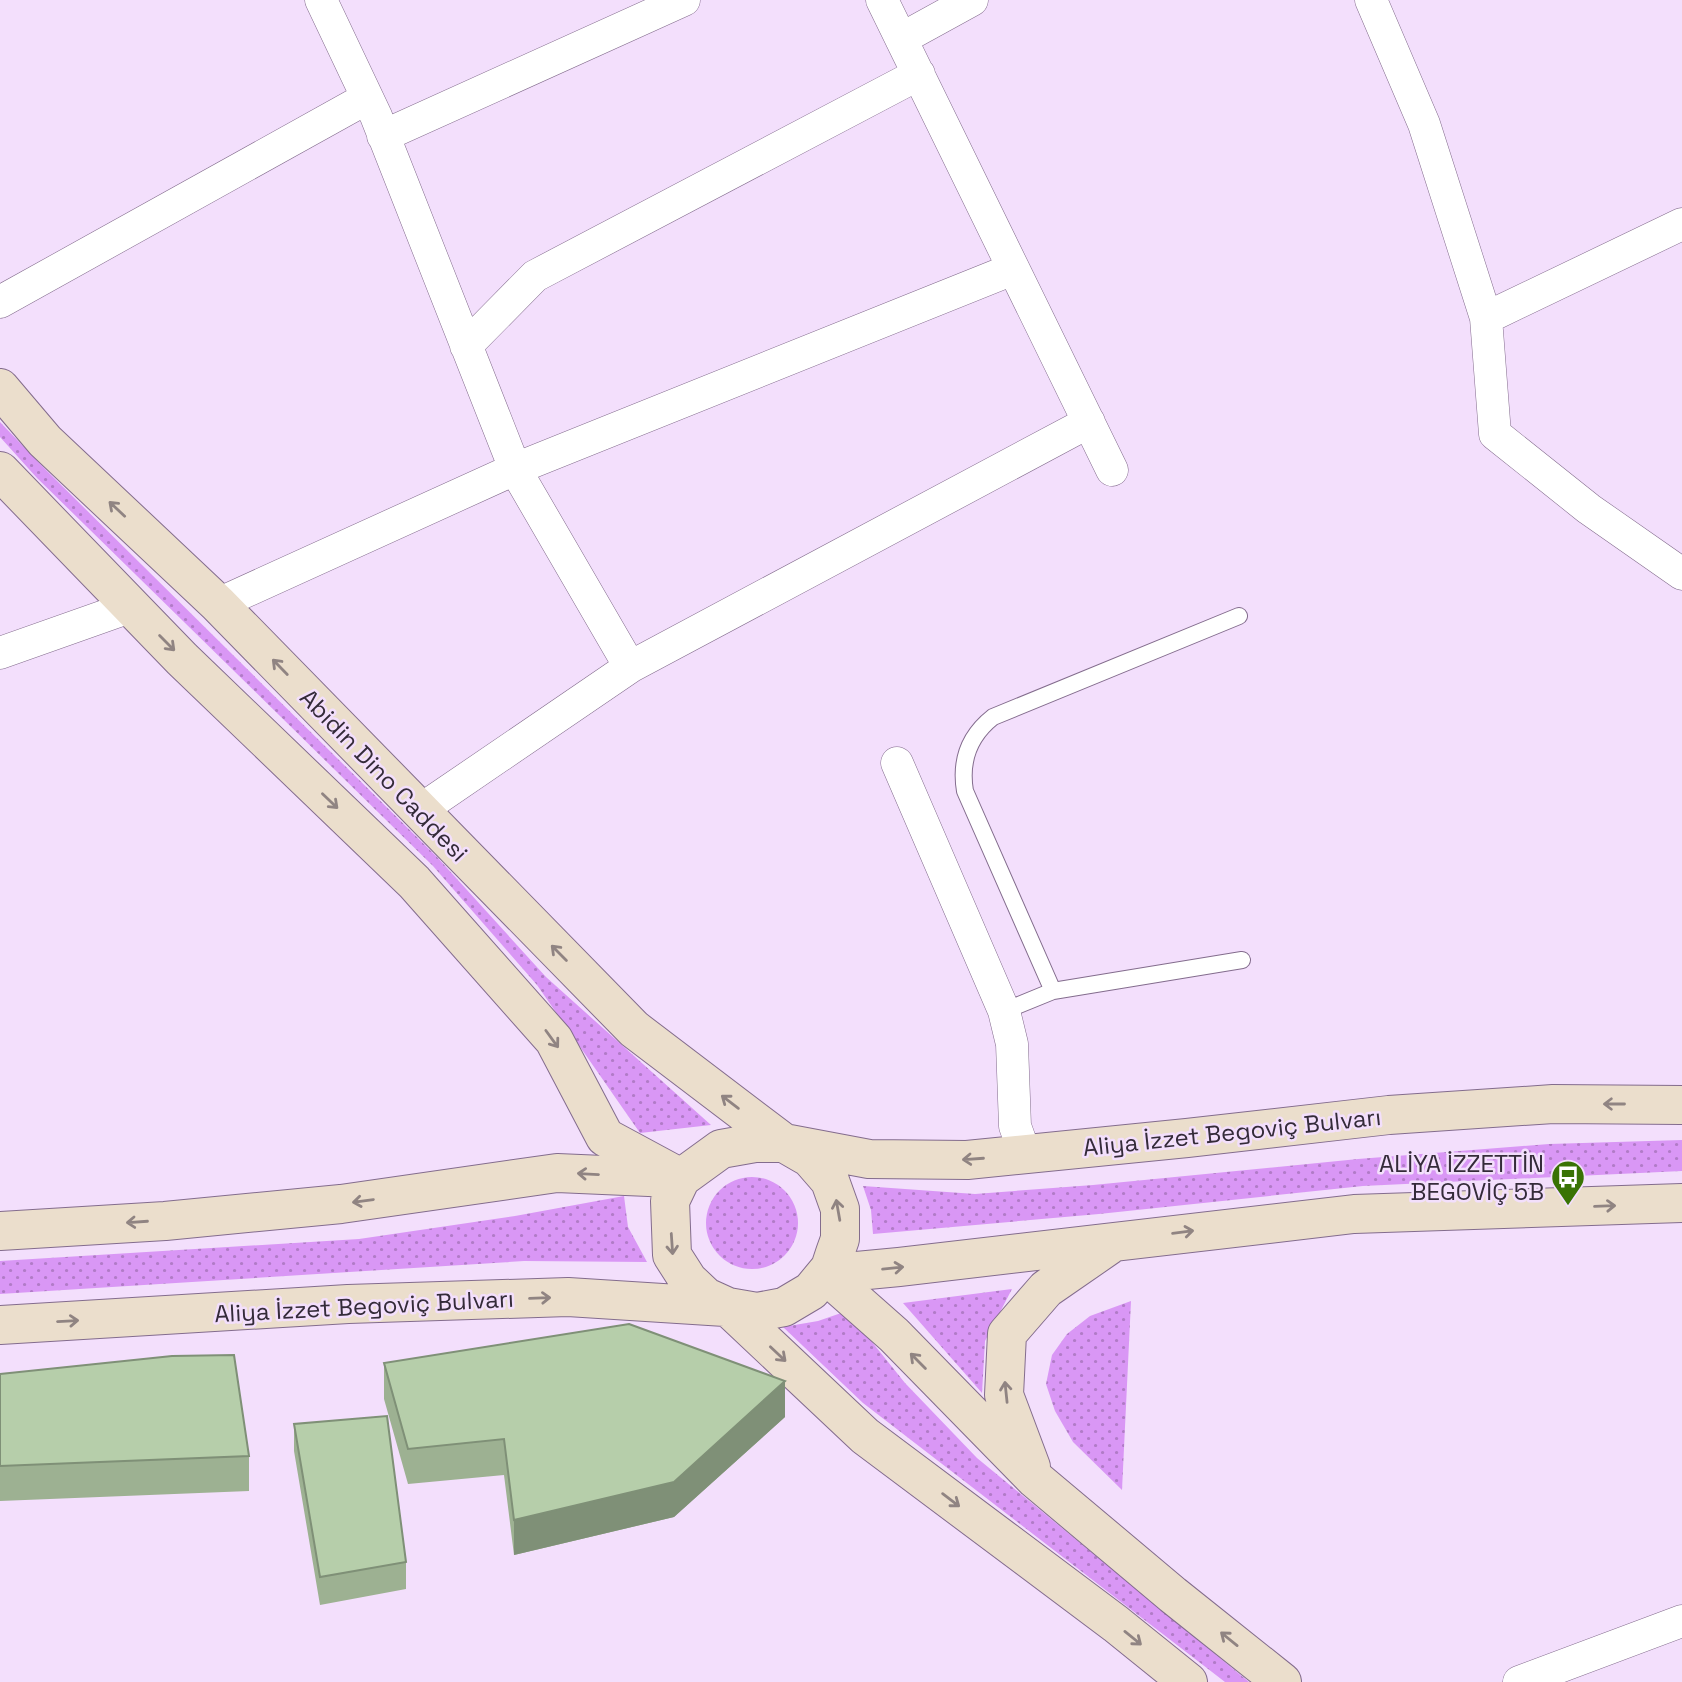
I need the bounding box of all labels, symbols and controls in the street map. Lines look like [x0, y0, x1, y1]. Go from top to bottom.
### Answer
one-way arrow [109, 500, 126, 517]
one-way arrow [158, 634, 175, 651]
one-way arrow [271, 659, 288, 676]
street label: Abidin Dino Caddesi [293, 682, 475, 868]
one-way arrow [321, 793, 338, 810]
one-way arrow [550, 945, 567, 962]
one-way arrow [545, 1029, 559, 1048]
one-way arrow [721, 1094, 740, 1109]
one-way arrow [1603, 1097, 1626, 1111]
street label: Aliya İzzet Begoviç Bulvarı [1081, 1101, 1383, 1163]
place label: ALİYA İZZETTİN BEGOVİÇ 5B [1379, 1148, 1544, 1207]
one-way arrow [961, 1153, 984, 1166]
bus stop icon: ALİYA İZZETTİN BEGOVİÇ 5B [1549, 1158, 1587, 1207]
one-way arrow [578, 1167, 600, 1180]
one-way arrow [352, 1194, 375, 1207]
one-way arrow [831, 1199, 844, 1222]
one-way arrow [1594, 1199, 1617, 1212]
one-way arrow [125, 1216, 148, 1229]
one-way arrow [1171, 1226, 1194, 1239]
one-way arrow [666, 1232, 679, 1255]
one-way arrow [881, 1261, 904, 1274]
street label: Aliya İzzet Begoviç Bulvarı [214, 1283, 514, 1329]
one-way arrow [528, 1291, 551, 1304]
one-way arrow [56, 1315, 79, 1328]
one-way arrow [769, 1345, 786, 1362]
one-way arrow [910, 1353, 927, 1370]
one-way arrow [1000, 1381, 1013, 1404]
one-way arrow [942, 1493, 960, 1508]
one-way arrow [1123, 1630, 1141, 1645]
one-way arrow [1220, 1632, 1238, 1647]

